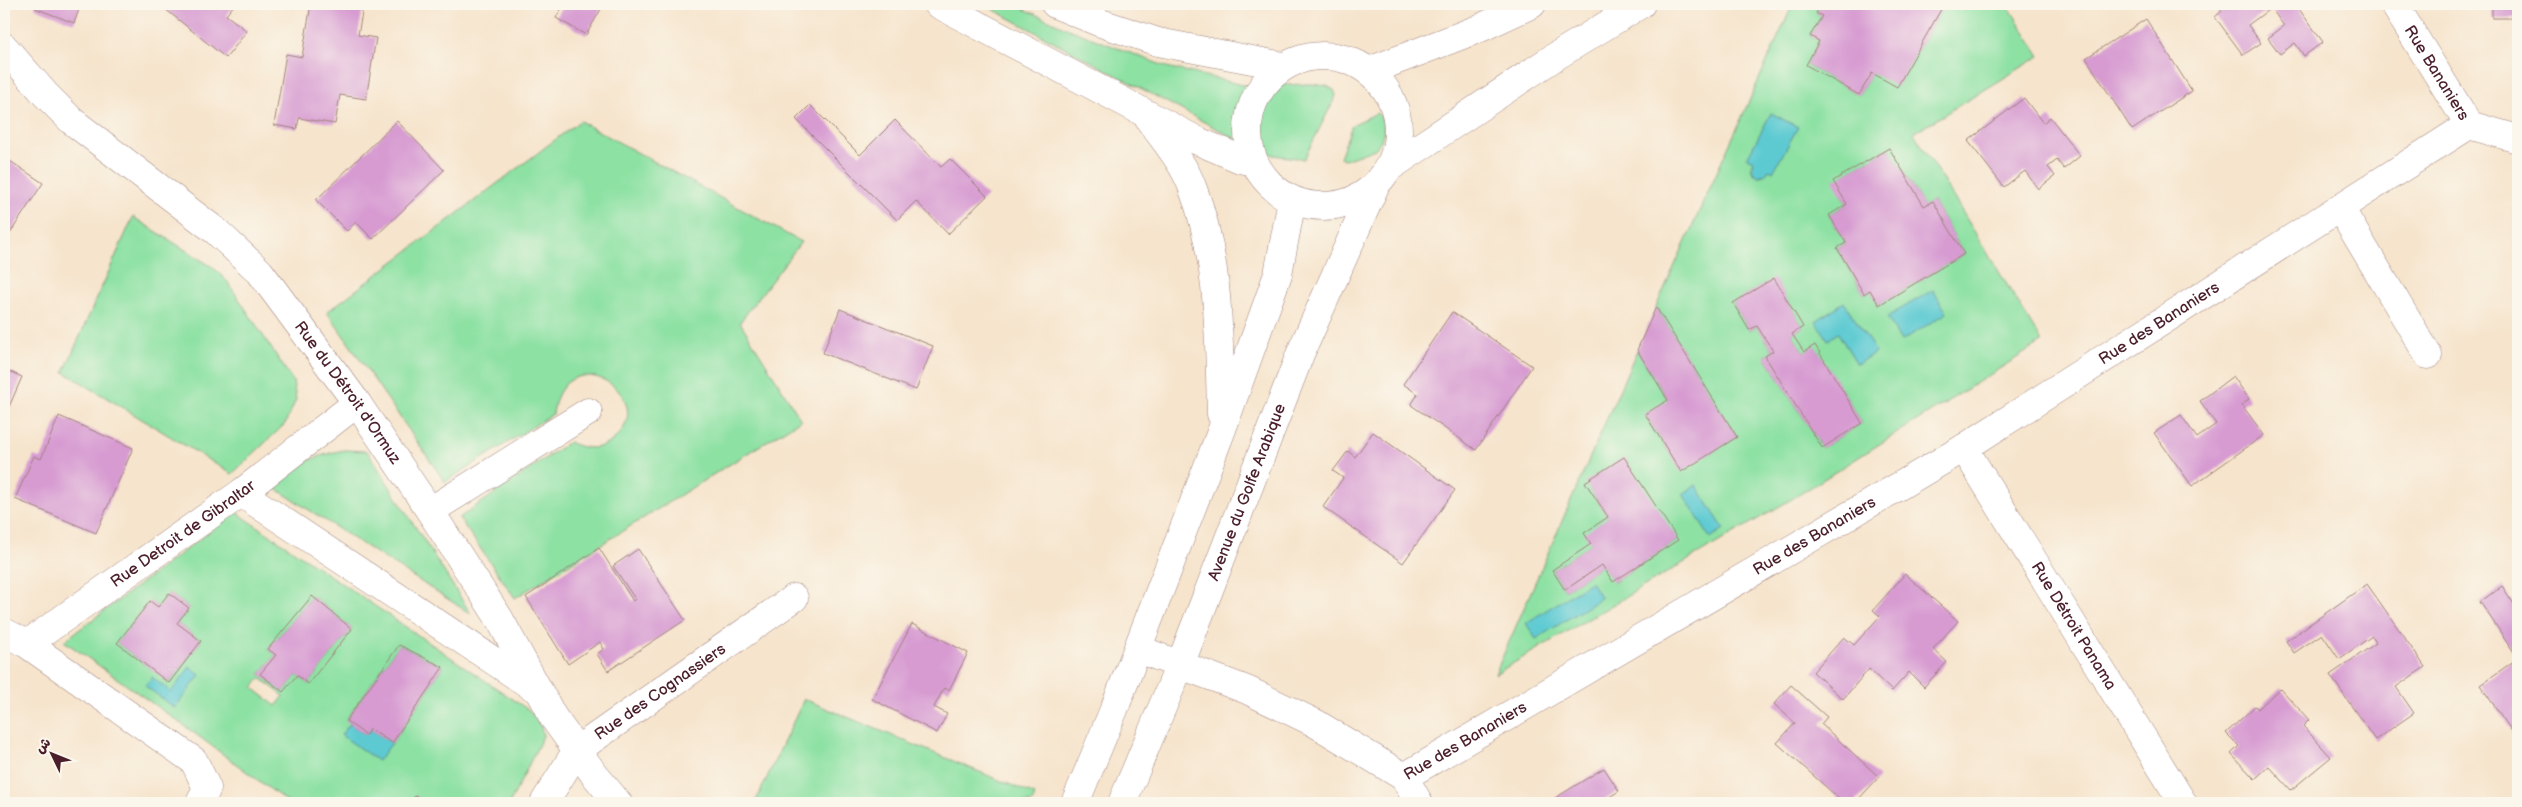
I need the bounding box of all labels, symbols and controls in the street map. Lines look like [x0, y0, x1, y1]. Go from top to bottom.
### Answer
street label: Rue Bananiers [2400, 22, 2473, 124]
street label: Rue des Bananiers [2095, 278, 2223, 369]
street label: Rue du Détroit d'Ormuz [290, 318, 405, 468]
street label: Avenue du Golfe Arabique [1204, 400, 1290, 583]
street label: Rue Detroit de Gibraltar [107, 476, 259, 591]
street label: Rue des Bananiers [1750, 492, 1879, 579]
street label: Rue Détroit Panama [2027, 558, 2120, 693]
street label: Rue des Cognassiers [591, 639, 729, 744]
street label: Rue des Bananiers [1400, 698, 1530, 784]
north arrow [28, 730, 78, 780]
text: ش [31, 734, 54, 757]

